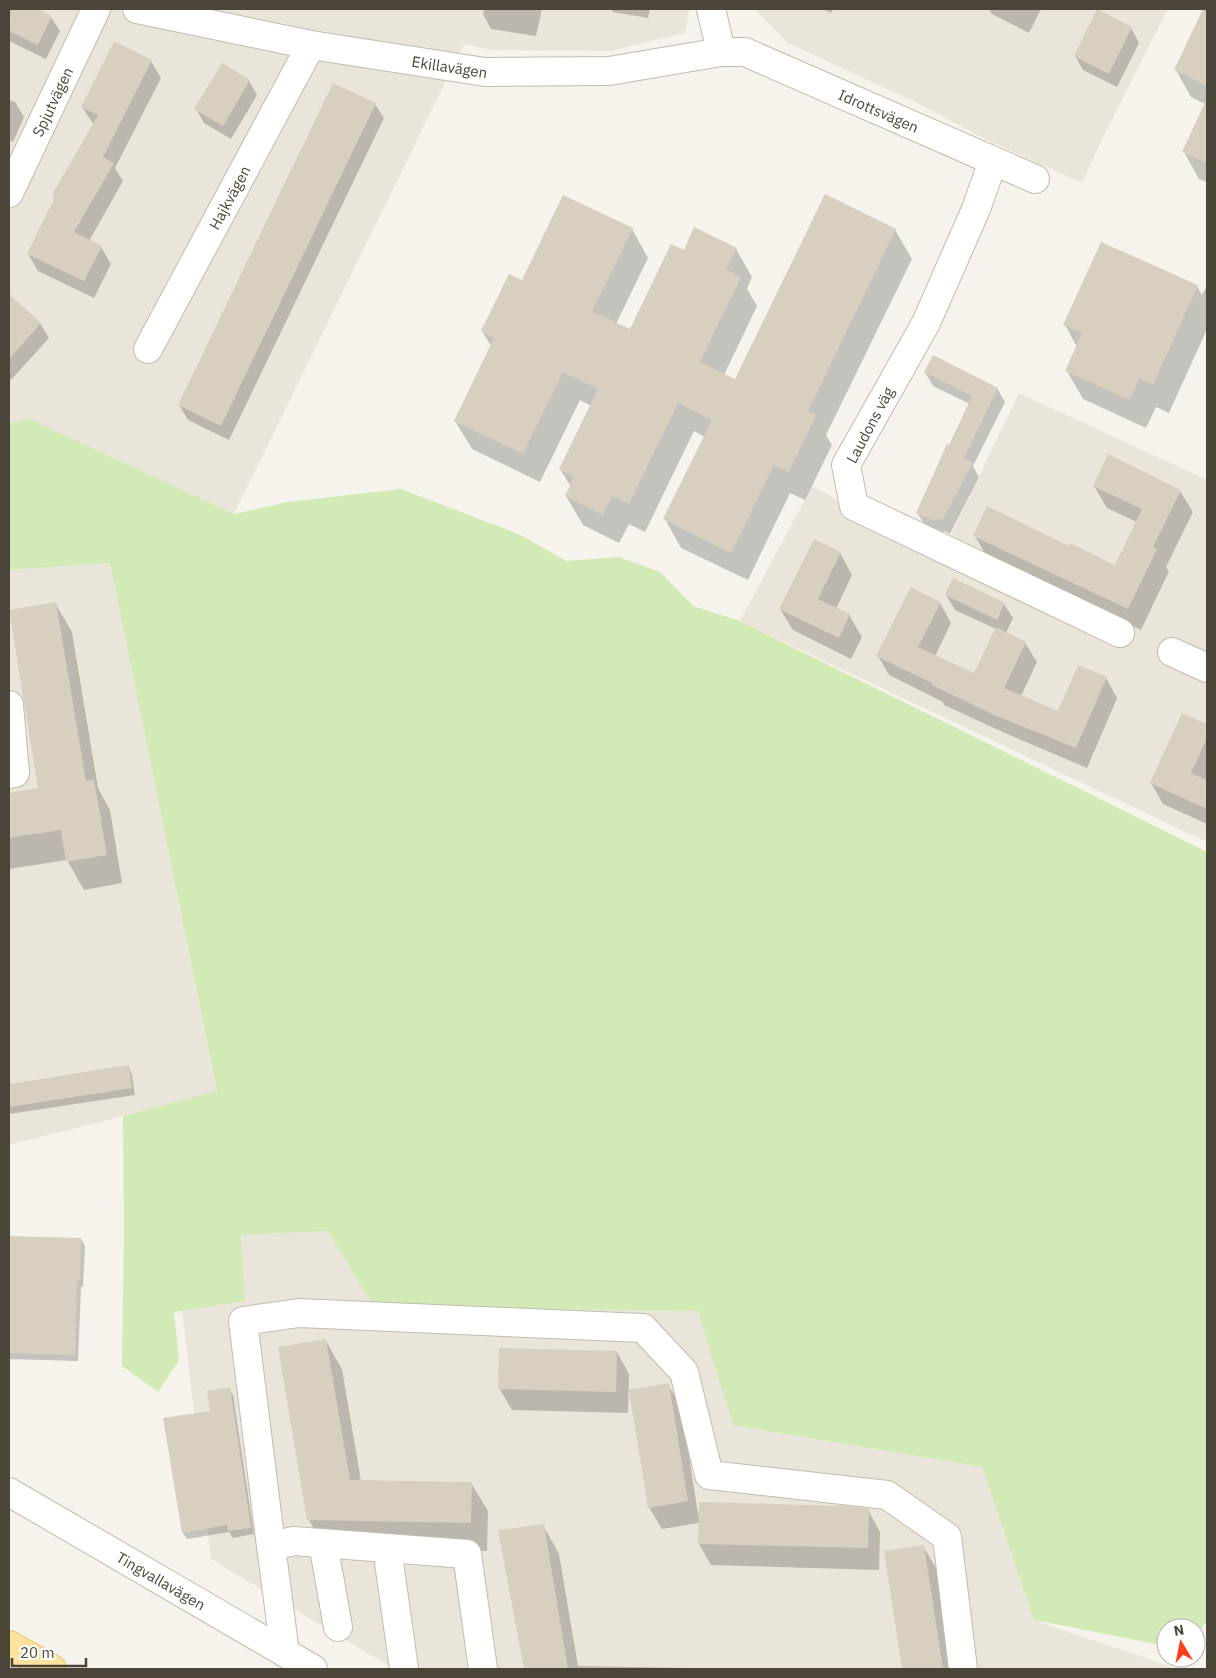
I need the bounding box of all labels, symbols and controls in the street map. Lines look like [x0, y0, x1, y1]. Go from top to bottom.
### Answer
street label: Ekillavägen [410, 51, 489, 82]
street label: Spjutvägen [28, 64, 77, 140]
street label: Idrottsvägen [836, 85, 922, 137]
street label: Hajkvägen [204, 162, 254, 233]
street label: Laudons väg [842, 384, 898, 466]
street label: Tingvallavägen [113, 1547, 209, 1614]
north arrow [1156, 1618, 1206, 1668]
text: N [1172, 1620, 1185, 1640]
scale bar [12, 1636, 86, 1668]
text: 20 m [20, 1643, 55, 1662]

